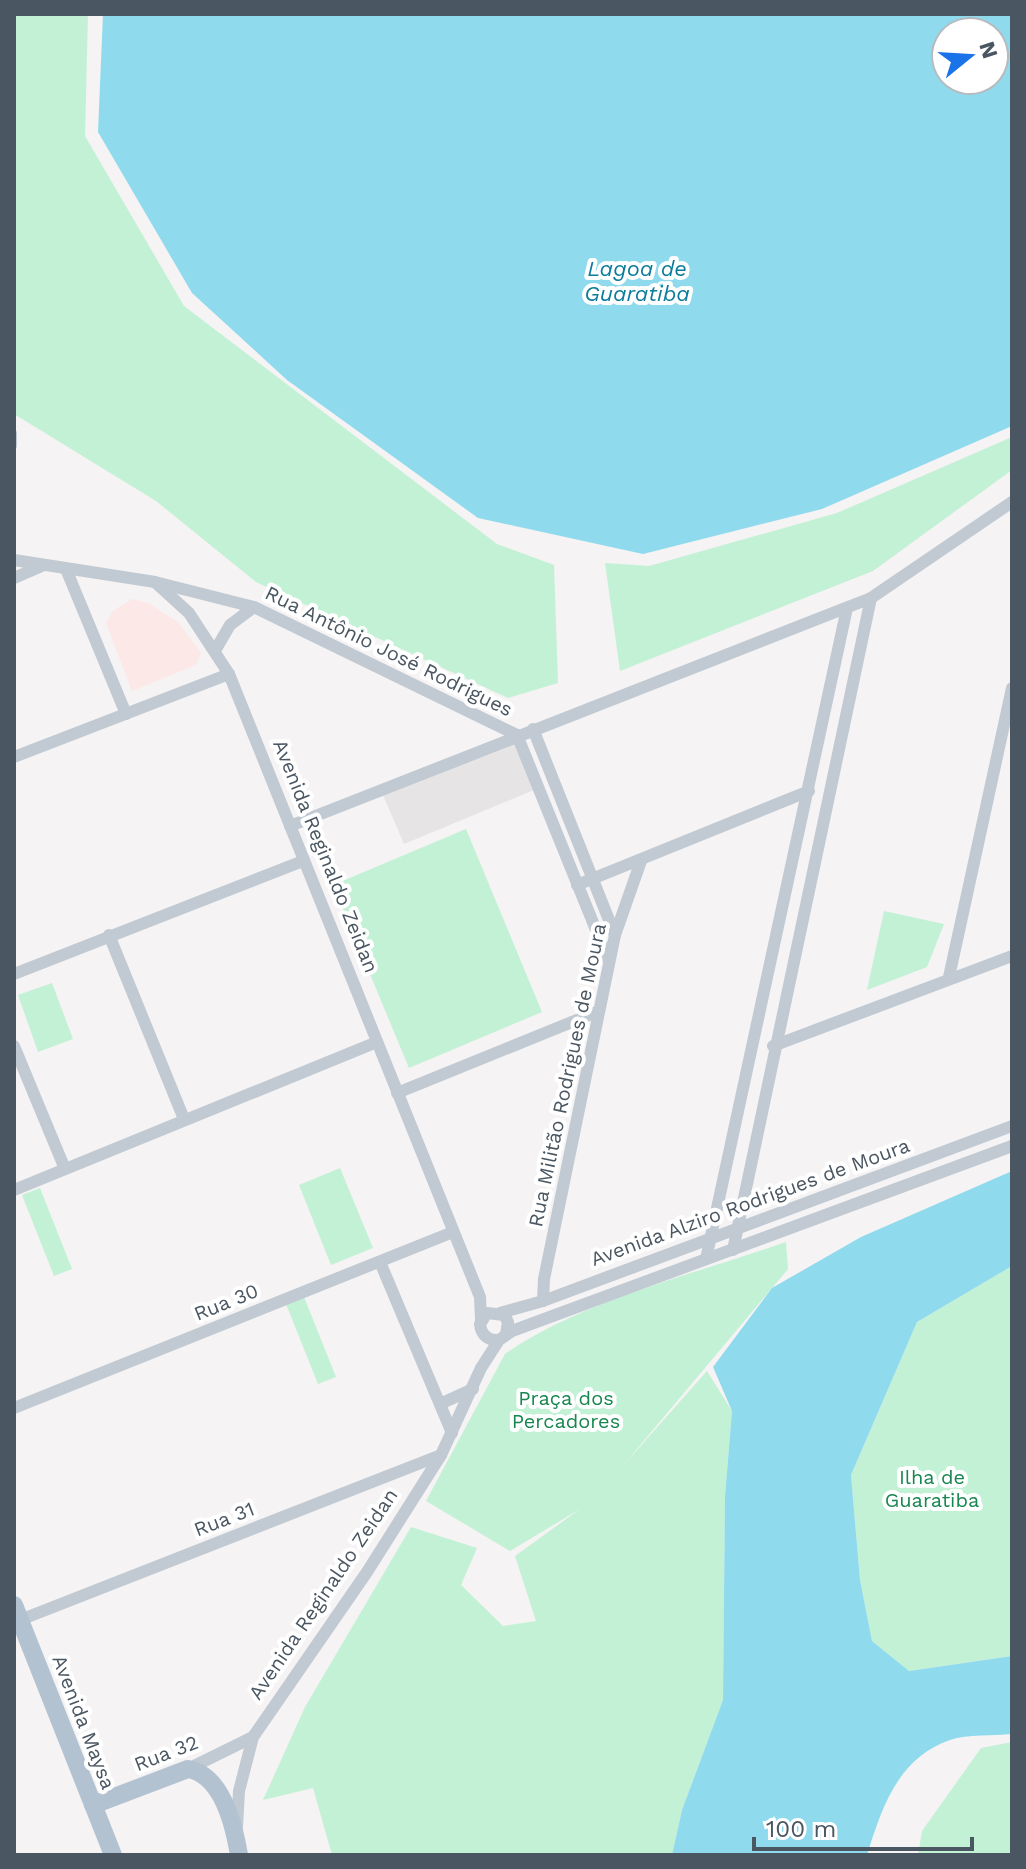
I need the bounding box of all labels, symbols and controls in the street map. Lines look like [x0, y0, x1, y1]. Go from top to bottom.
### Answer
north arrow [930, 16, 1010, 96]
text: N [974, 38, 1003, 62]
water label: Lagoa de Guaratiba [584, 256, 690, 306]
street label: Rua Antônio José Rodrigues [261, 581, 517, 721]
street label: Avenida Reginaldo Zeidan [268, 736, 384, 976]
street label: Rua Militão Rodrigues de Moura [523, 921, 611, 1229]
street label: Avenida Alziro Rodrigues de Moura [587, 1133, 913, 1271]
street label: Rua 30 [190, 1278, 262, 1326]
park label: Praça dos Percadores [512, 1386, 620, 1433]
park label: Ilha de Guaratiba [885, 1465, 979, 1512]
street label: Avenida Reginaldo Zeidan [243, 1484, 403, 1704]
street label: Rua 31 [190, 1497, 258, 1541]
street label: Avenida Maysa [47, 1651, 121, 1793]
street label: Rua 32 [131, 1730, 201, 1776]
scale bar [754, 1801, 972, 1851]
text: 100 m [766, 1815, 836, 1843]

